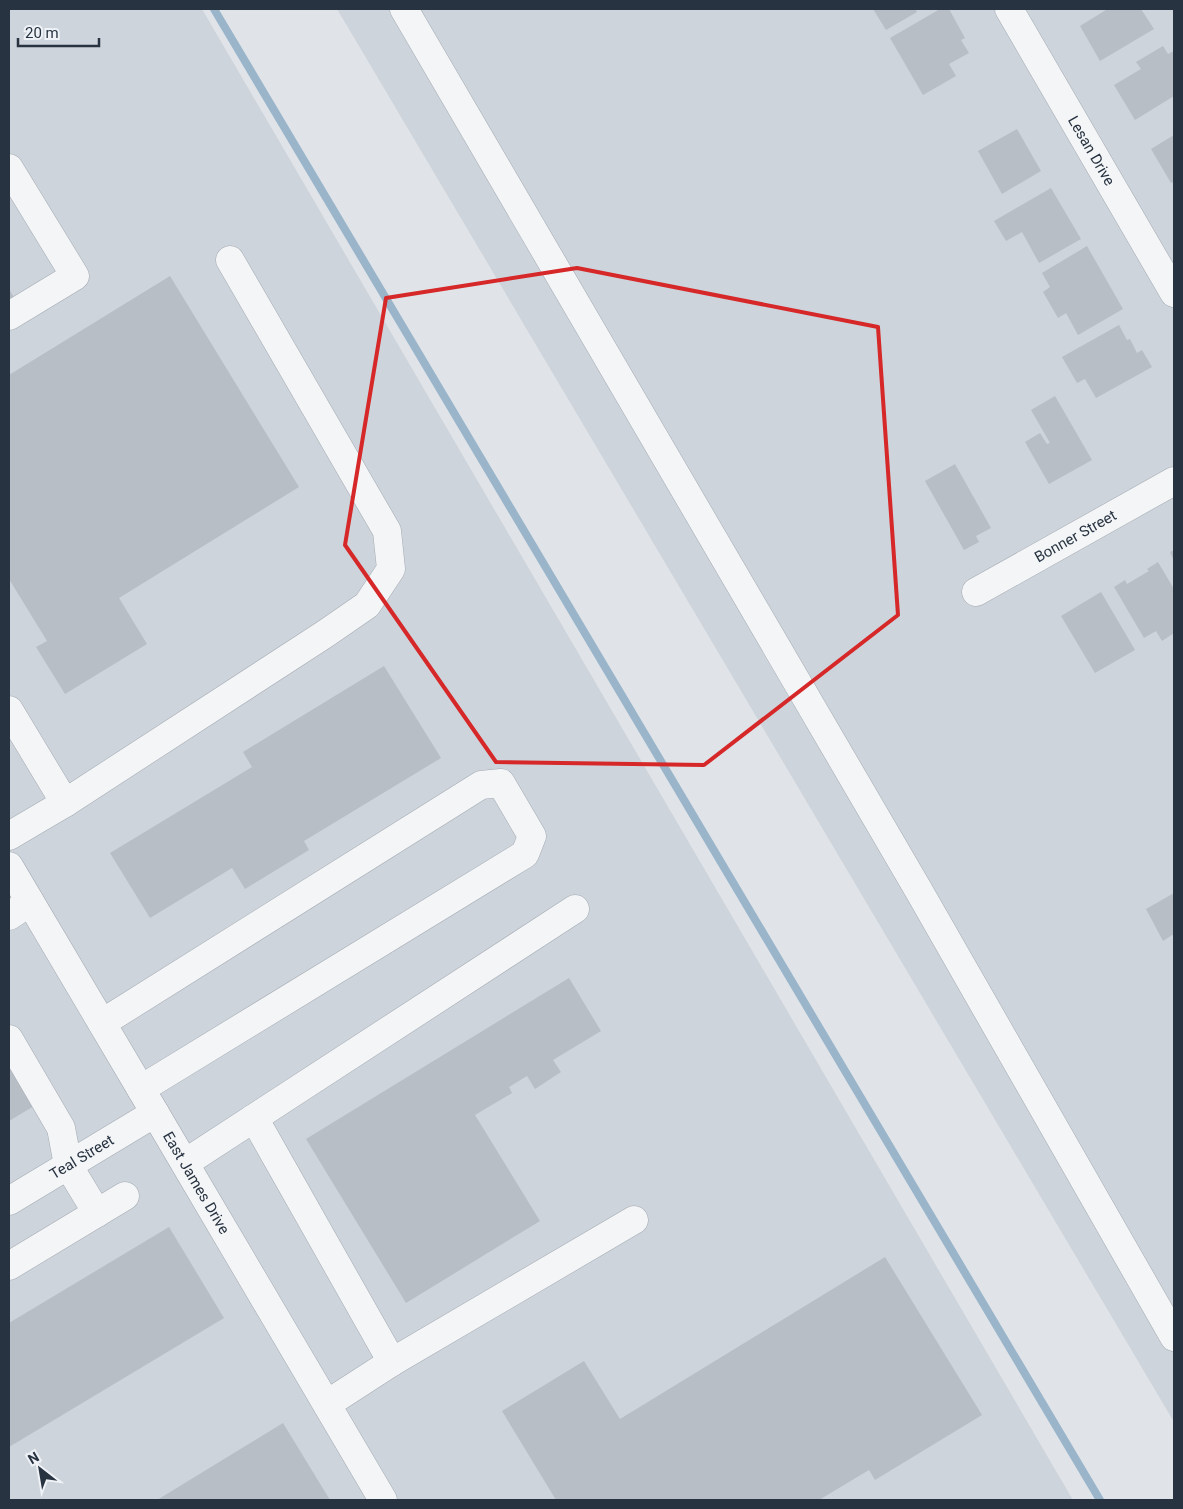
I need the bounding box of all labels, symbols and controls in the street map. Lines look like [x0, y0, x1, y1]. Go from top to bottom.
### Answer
scale bar [18, 15, 99, 47]
text: 20 m [25, 24, 59, 42]
street label: Lesan Drive [1064, 113, 1119, 189]
street label: Bonner Street [1031, 506, 1120, 566]
street label: East James Drive [159, 1128, 233, 1237]
street label: Teal Street [47, 1131, 117, 1183]
north arrow [15, 1444, 65, 1494]
text: N [25, 1448, 42, 1467]

